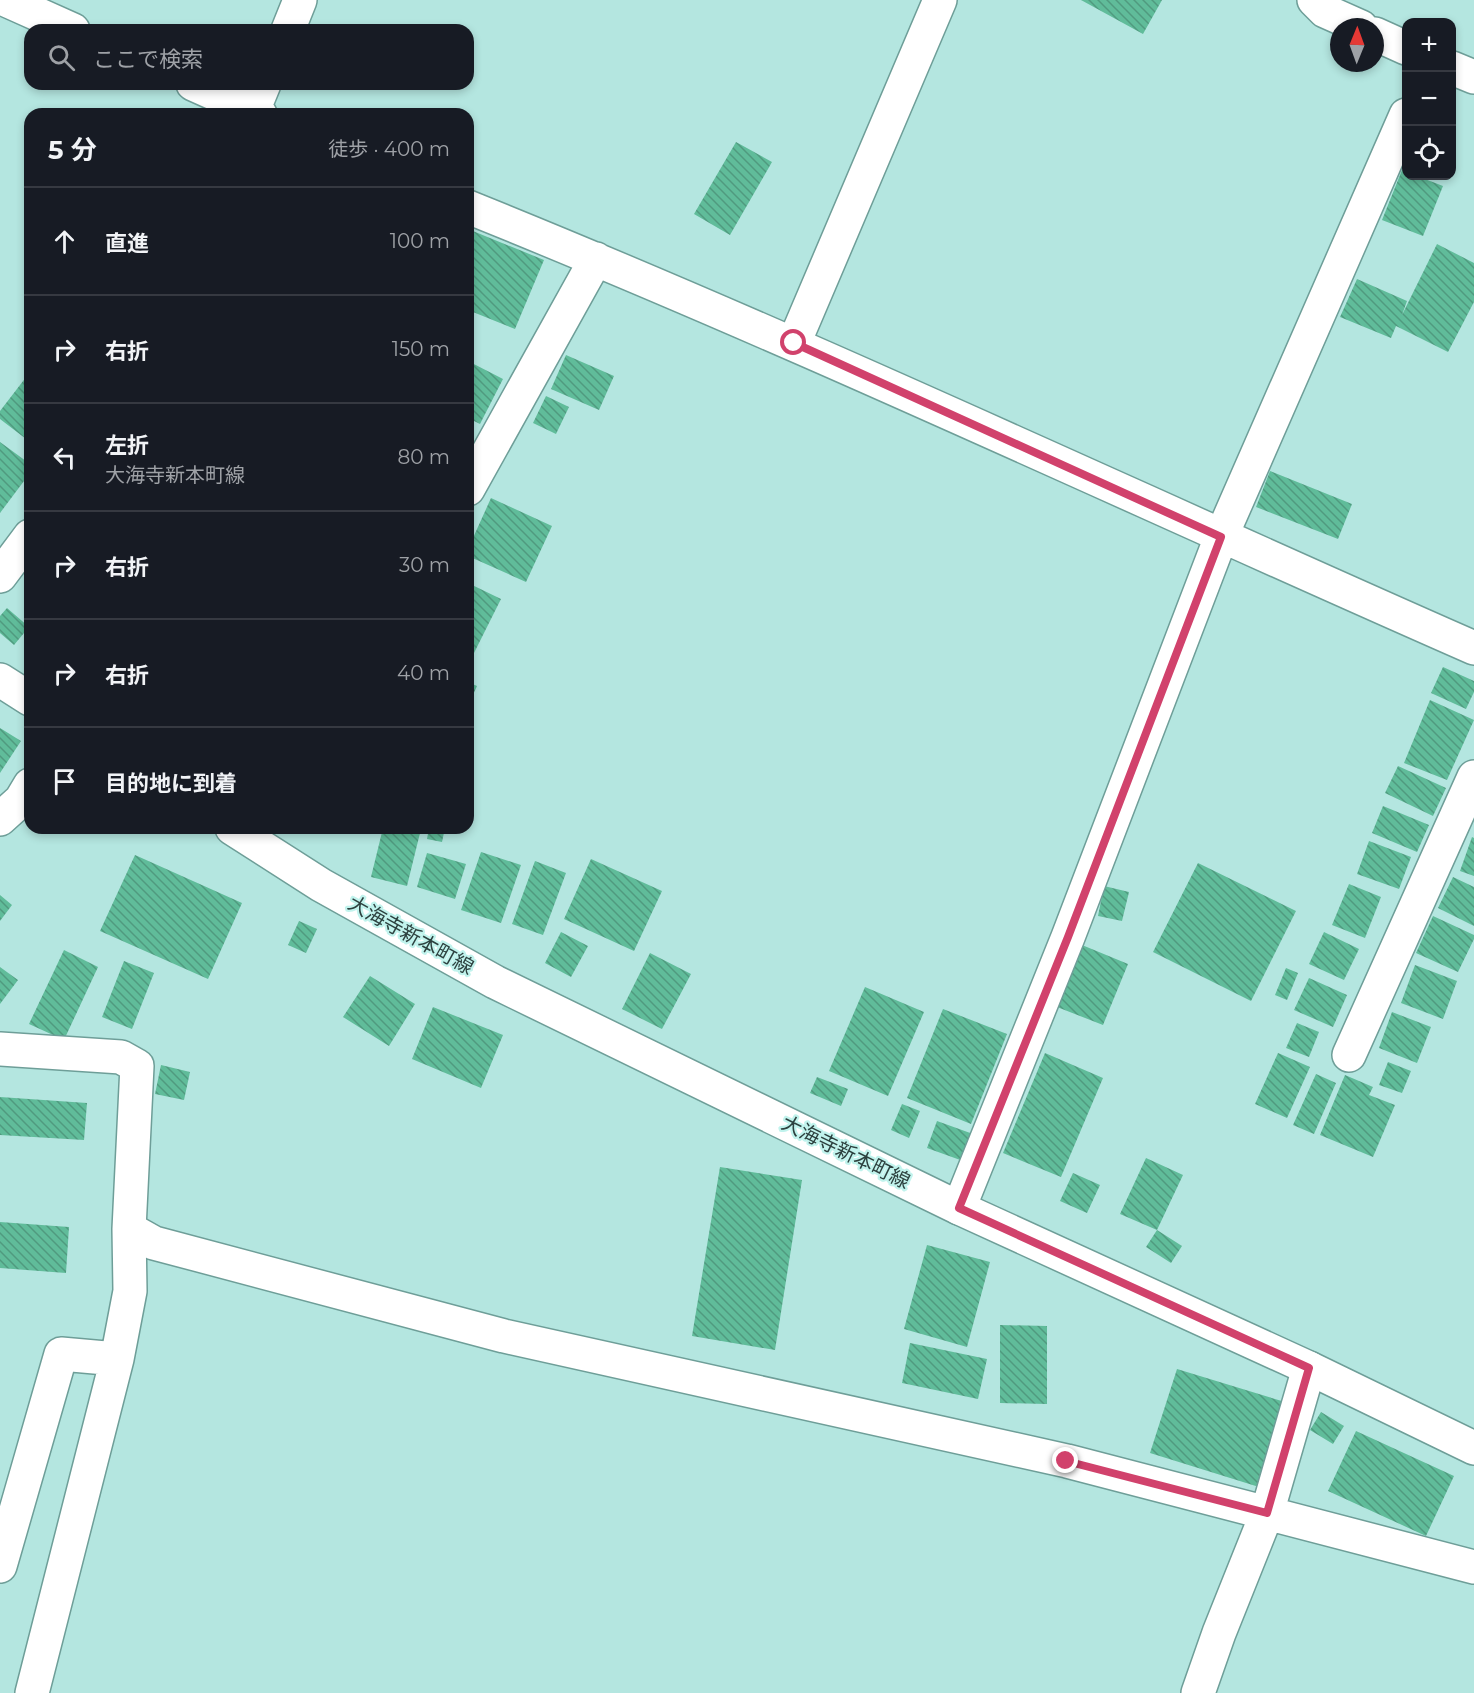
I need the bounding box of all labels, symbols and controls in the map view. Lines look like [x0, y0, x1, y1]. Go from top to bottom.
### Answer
north arrow [1330, 18, 1384, 72]
map controls [1402, 18, 1456, 180]
button: + [1402, 18, 1456, 72]
search box [24, 24, 474, 90]
icon: search [45, 41, 78, 74]
text: ここで検索 [93, 46, 203, 73]
button: − [1402, 72, 1456, 126]
button: locate [1402, 126, 1456, 180]
text: 5 分 [48, 134, 97, 166]
text: 徒歩 · 400 m [328, 137, 450, 161]
icon: ahead [48, 225, 81, 258]
text: 100 m [390, 229, 450, 253]
text: 直進 [105, 230, 149, 257]
route start [780, 329, 806, 355]
icon: right [48, 333, 81, 366]
text: 150 m [392, 337, 450, 361]
text: 右折 [105, 338, 149, 365]
text: 左折 [105, 432, 149, 459]
icon: left [48, 441, 81, 474]
text: 80 m [398, 445, 450, 469]
text: 大海寺新本町線 [105, 463, 245, 487]
icon: right [48, 549, 81, 582]
text: 30 m [399, 553, 450, 577]
text: 右折 [105, 554, 149, 581]
icon: right [48, 657, 81, 690]
text: 40 m [397, 661, 450, 685]
text: 右折 [105, 662, 149, 689]
icon: arrive [48, 765, 81, 798]
text: 目的地に到着 [105, 770, 237, 797]
street label: 大海寺新本町線 [344, 891, 478, 979]
street label: 大海寺新本町線 [778, 1111, 914, 1193]
route end [1052, 1447, 1078, 1473]

